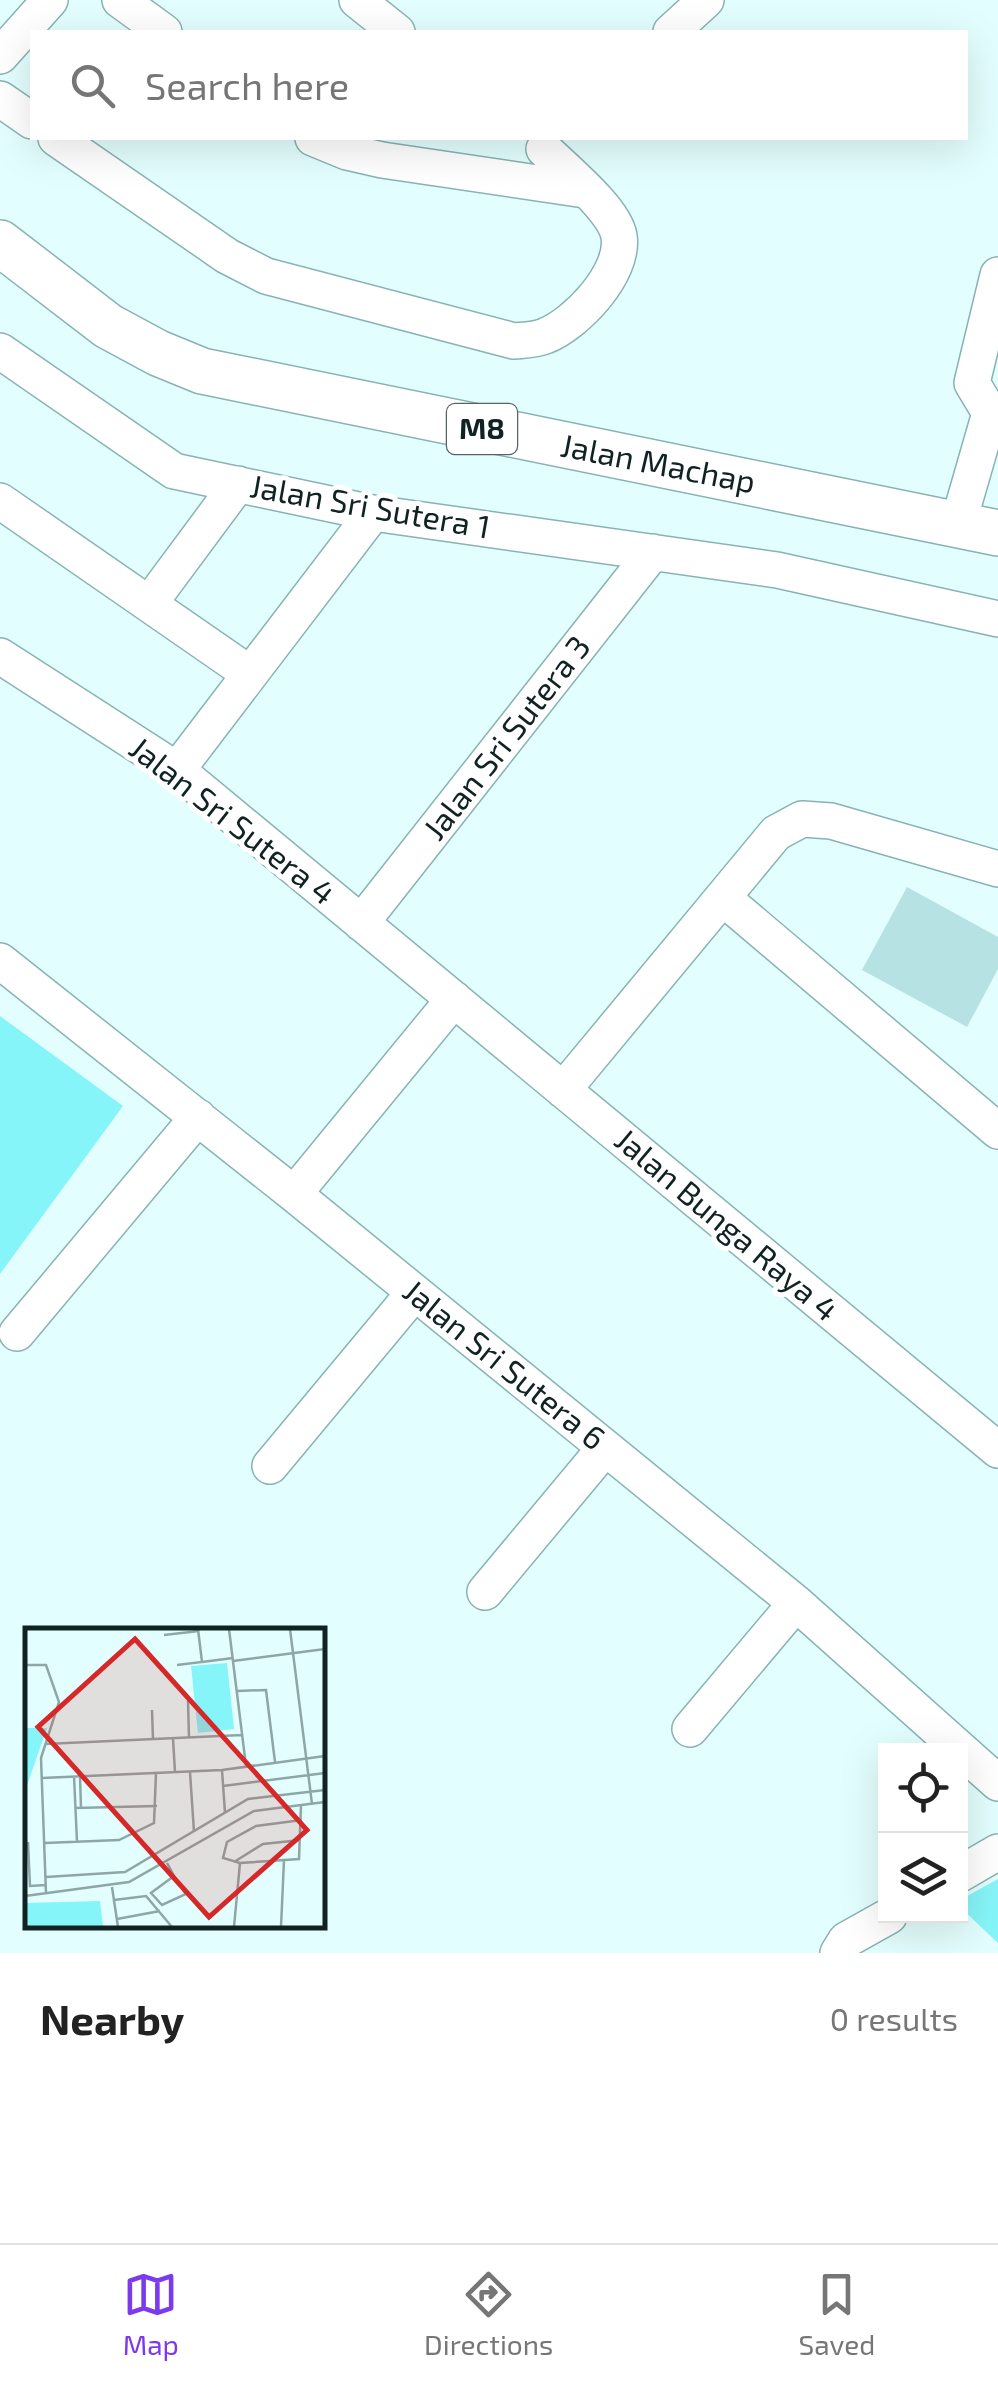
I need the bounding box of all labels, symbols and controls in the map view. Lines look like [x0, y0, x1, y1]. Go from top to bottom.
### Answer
search box [30, 30, 968, 140]
icon: search [65, 58, 120, 113]
text: Search here [145, 62, 349, 108]
road number: M8 [447, 404, 517, 454]
street label: Jalan Machap [558, 425, 759, 500]
street label: Jalan Sri Sutera 1 [247, 465, 493, 545]
street label: Jalan Sri Sutera 3 [414, 627, 597, 846]
street label: Jalan Sri Sutera 4 [123, 728, 343, 911]
street label: Jalan Bunga Raya 4 [608, 1119, 846, 1328]
street label: Jalan Sri Sutera 6 [397, 1270, 614, 1456]
inset map [25, 1628, 325, 1928]
map controls [878, 1743, 968, 1923]
button: locate [878, 1743, 968, 1833]
button: layers [878, 1833, 968, 1923]
text: Nearby [40, 1993, 184, 2043]
text: 0 results [830, 1999, 958, 2037]
tab: Map [123, 2267, 179, 2361]
tab: Directions [424, 2267, 553, 2361]
tab: Saved [799, 2267, 875, 2361]

